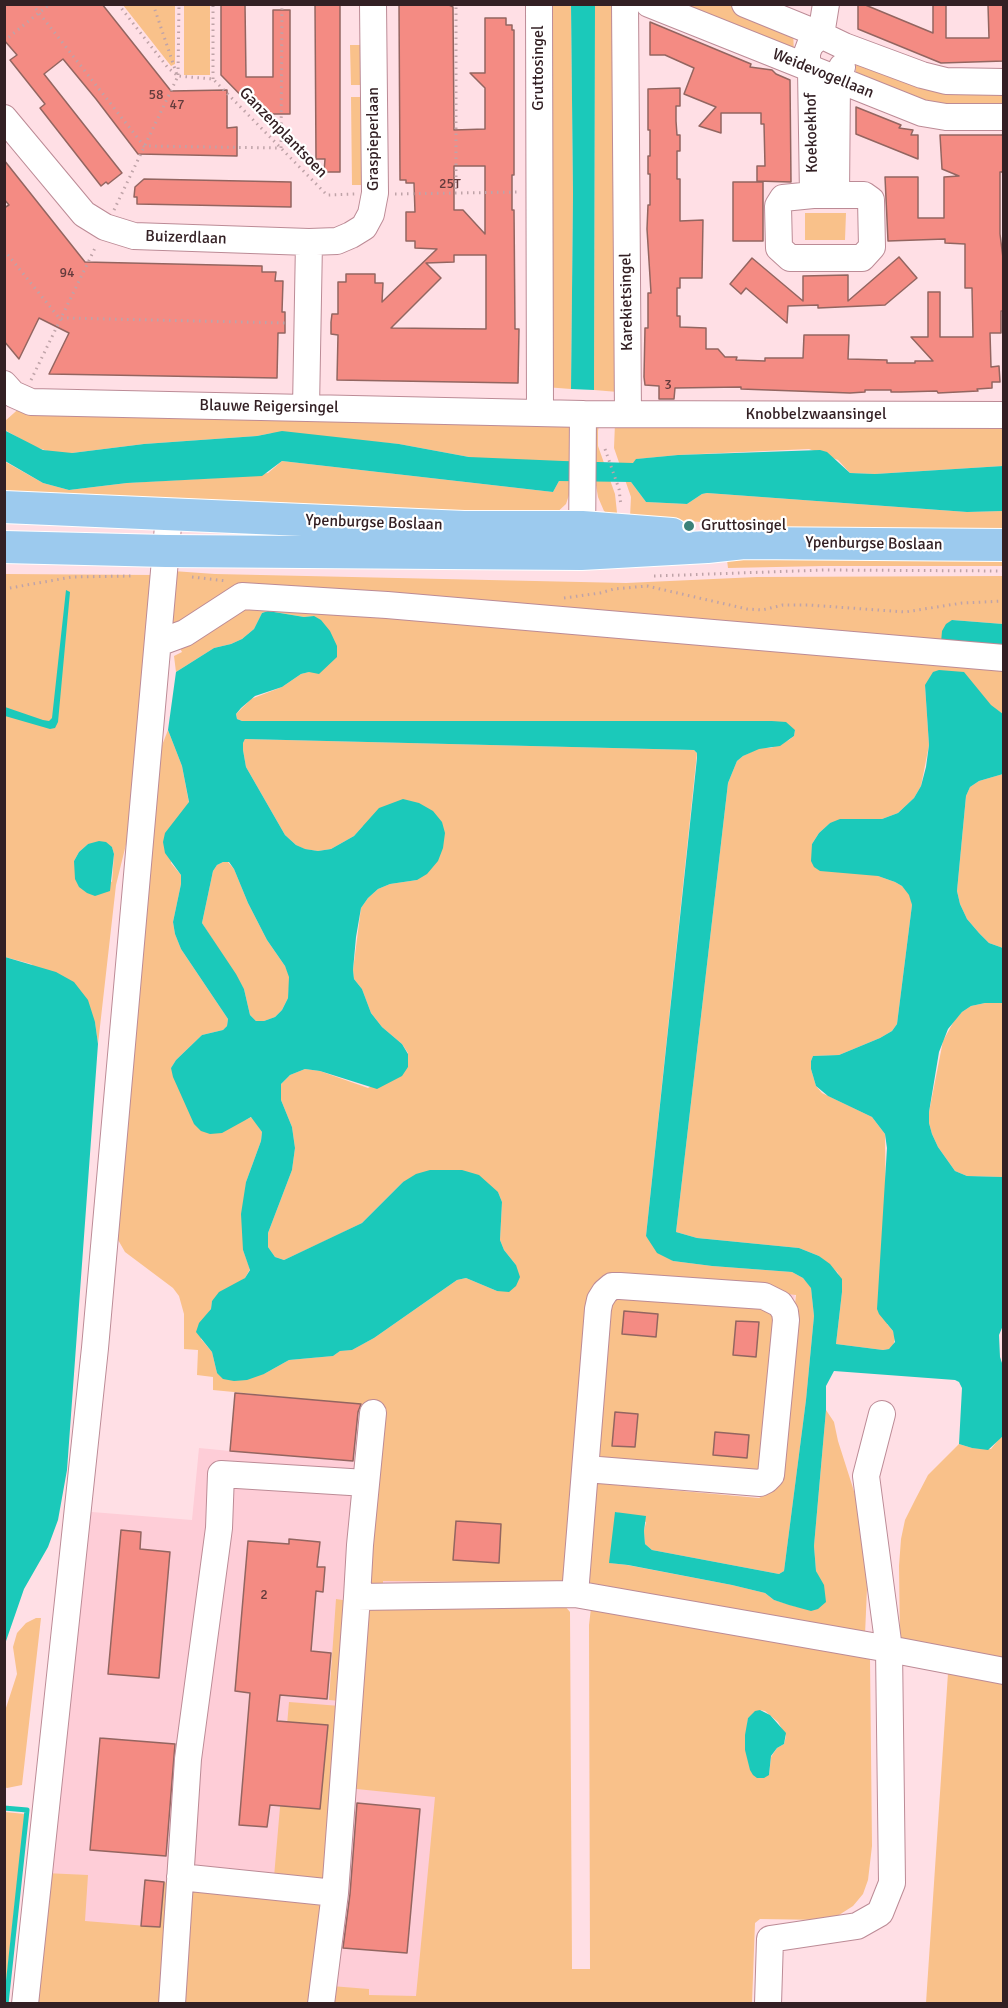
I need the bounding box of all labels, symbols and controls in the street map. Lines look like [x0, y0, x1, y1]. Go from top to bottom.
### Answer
street label: Gruttosingel [529, 25, 549, 111]
street label: Weidevogellaan [769, 45, 877, 103]
street label: Ganzenplantsoen [235, 84, 331, 182]
house number: 58 [148, 87, 164, 103]
street label: Graspieperlaan [364, 87, 384, 191]
street label: Koekoekhof [802, 93, 822, 173]
house number: 47 [169, 97, 185, 113]
house number: 25T [439, 176, 461, 192]
street label: Buizerdlaan [145, 227, 227, 249]
street label: Karekietsingel [617, 253, 637, 351]
house number: 94 [59, 265, 75, 281]
house number: 3 [664, 377, 672, 393]
street label: Blauwe Reigersingel [199, 396, 339, 418]
street label: Knobbelzwaansingel [745, 405, 887, 425]
street label: Ypenburgse Boslaan [305, 511, 443, 535]
place label: Gruttosingel [701, 516, 787, 536]
marker: Gruttosingel [682, 519, 696, 533]
street label: Ypenburgse Boslaan [805, 533, 943, 555]
house number: 2 [260, 1587, 268, 1603]

